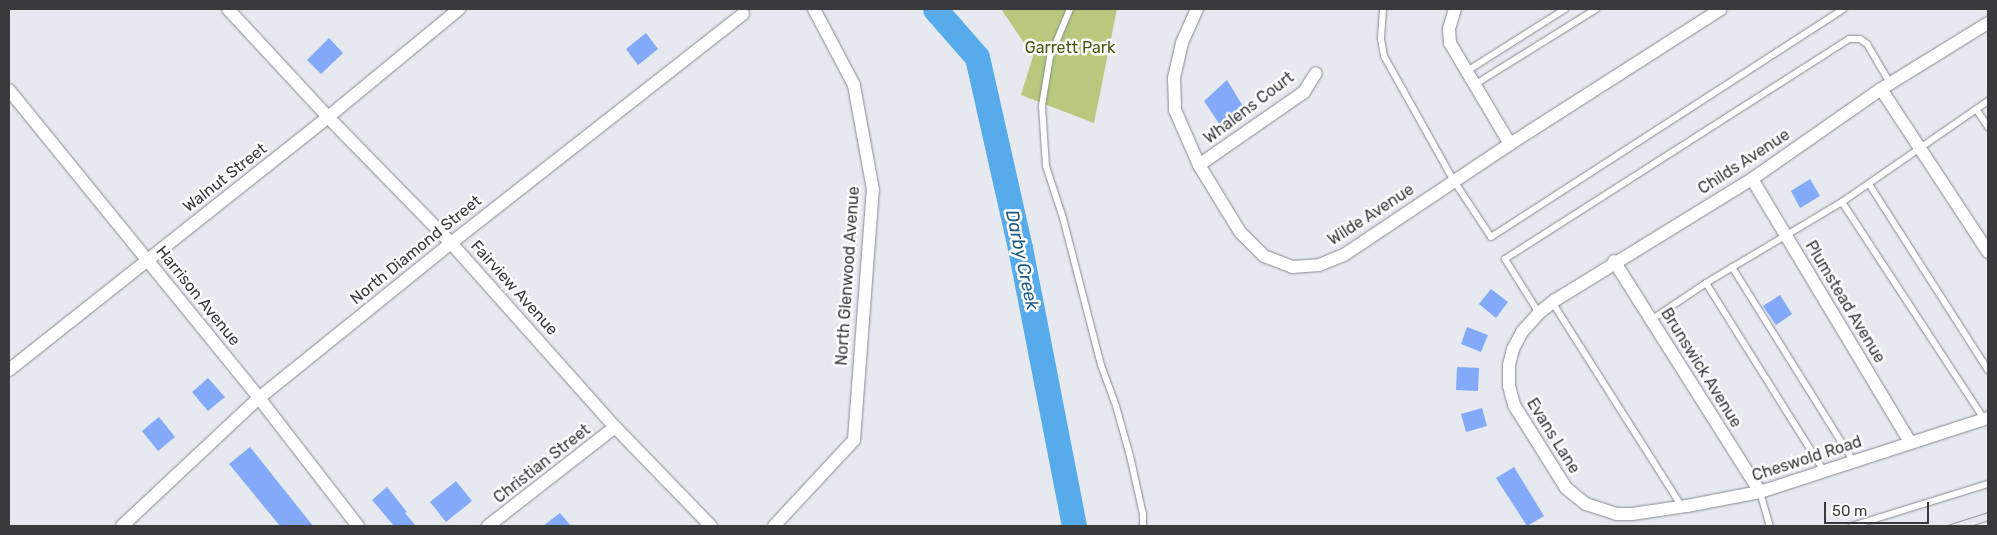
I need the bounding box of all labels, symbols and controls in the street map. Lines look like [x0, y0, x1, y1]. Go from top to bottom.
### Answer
park label: Garrett Park [1025, 38, 1115, 58]
street label: Whalens Court [1200, 68, 1298, 148]
street label: Childs Avenue [1694, 125, 1794, 199]
street label: Walnut Street [179, 139, 271, 217]
street label: Wilde Avenue [1324, 180, 1418, 250]
street label: North Glenwood Avenue [832, 186, 864, 366]
street label: North Diamond Street [347, 191, 485, 309]
water label: Darby Creek [1001, 208, 1043, 312]
street label: Fairview Avenue [466, 236, 562, 340]
street label: Plumstead Avenue [1801, 237, 1889, 367]
street label: Harrison Avenue [152, 242, 244, 350]
street label: Brunswick Avenue [1656, 304, 1746, 432]
street label: Evans Lane [1522, 395, 1584, 477]
street label: Christian Street [490, 420, 594, 508]
street label: Cheswold Road [1750, 432, 1864, 486]
scale bar [1827, 492, 1932, 524]
text: 50 m [1832, 502, 1867, 520]

